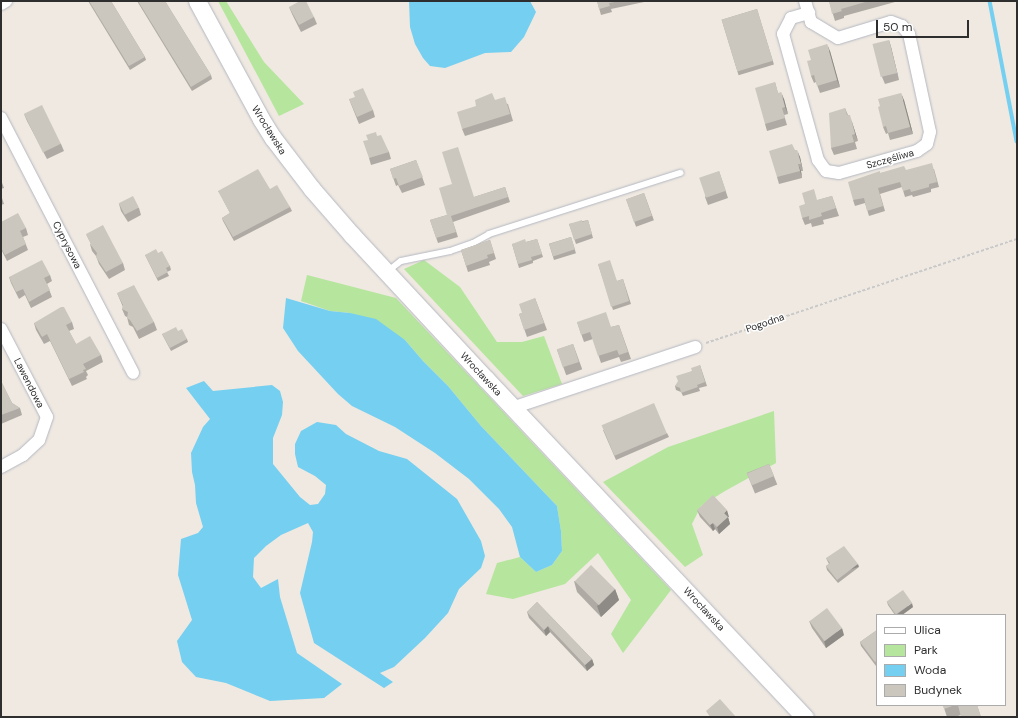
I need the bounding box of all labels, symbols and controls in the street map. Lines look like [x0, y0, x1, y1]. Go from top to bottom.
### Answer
scale bar [878, 12, 971, 38]
text: 50 m [883, 19, 912, 35]
street label: Wrocławska [249, 103, 289, 157]
street label: Szczęśliwa [865, 146, 915, 172]
street label: Cyprysowa [50, 219, 84, 271]
street label: Pogodna [744, 311, 786, 335]
street label: Wrocławska [458, 350, 504, 398]
street label: Lawendowa [11, 356, 47, 410]
street label: Wrocławska [681, 585, 727, 633]
legend [876, 614, 1006, 706]
text: Ulica [914, 622, 941, 638]
text: Park [914, 642, 938, 658]
text: Woda [914, 662, 946, 678]
text: Budynek [914, 682, 962, 698]

